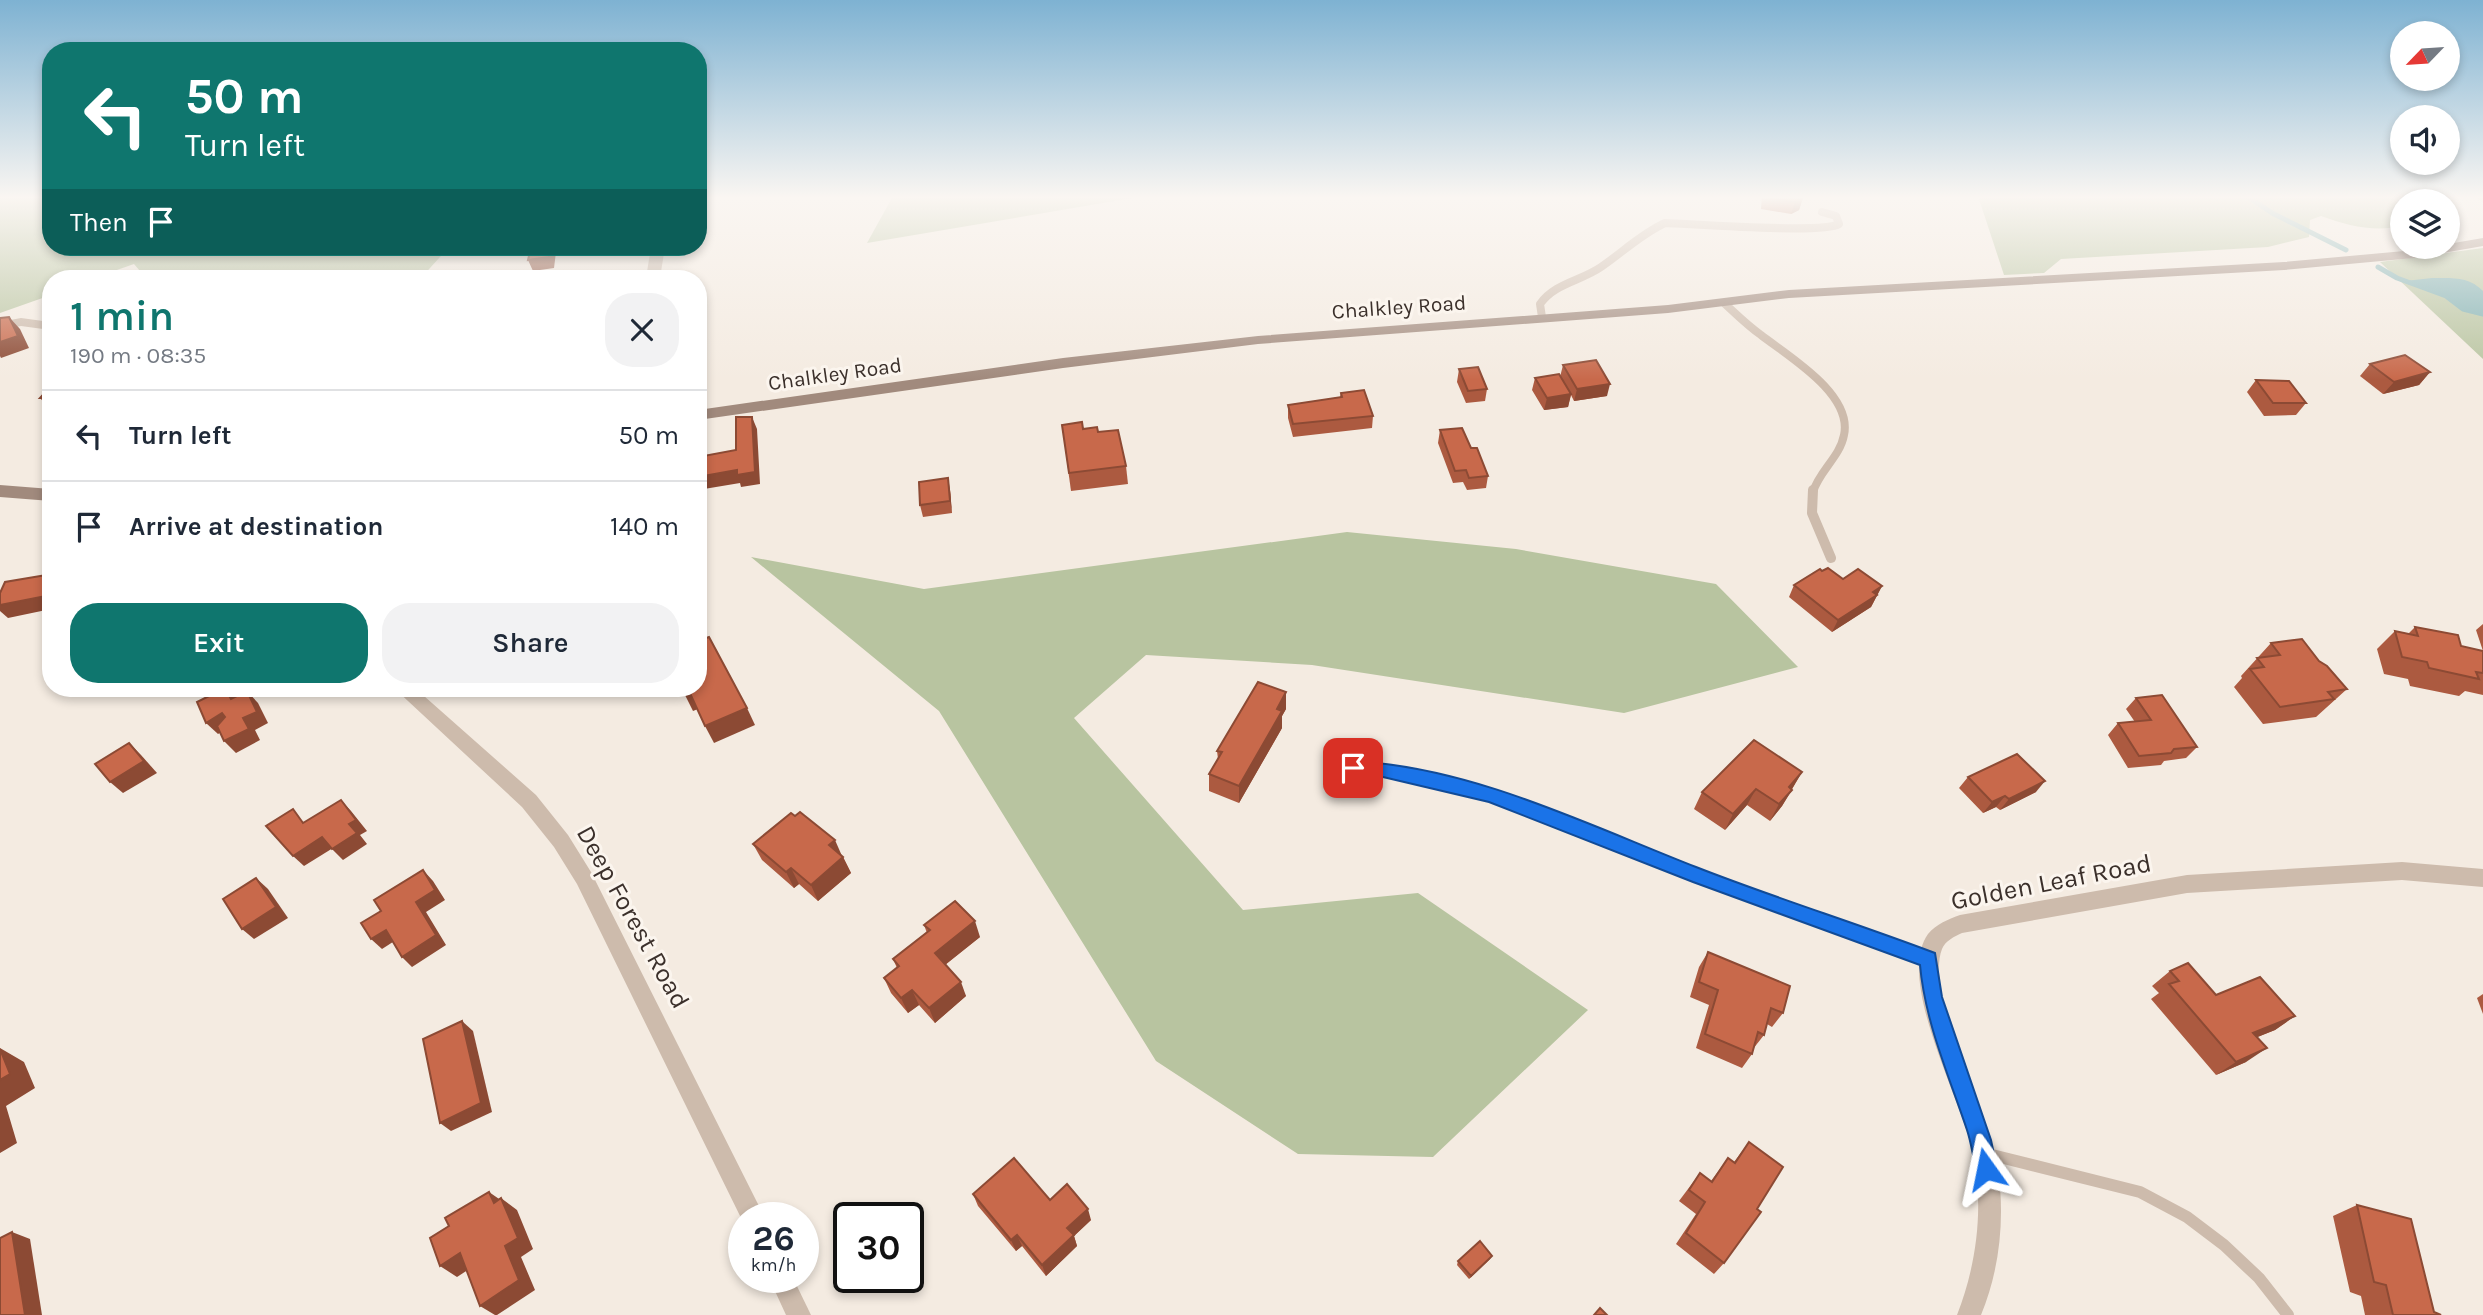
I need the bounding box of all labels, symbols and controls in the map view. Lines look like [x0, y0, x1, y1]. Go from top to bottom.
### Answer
north arrow [2390, 21, 2460, 91]
map controls [2390, 21, 2460, 259]
text: 50 m [185, 68, 303, 125]
icon: left [70, 70, 161, 161]
button: sound [2390, 105, 2460, 175]
text: Turn left [185, 127, 305, 164]
button: layers [2390, 189, 2460, 259]
icon: arrive [142, 203, 180, 241]
text: Then [70, 207, 128, 238]
street label: Chalkley Road [1331, 290, 1467, 324]
text: 1 min [70, 291, 174, 341]
button: close [605, 293, 679, 367]
text: 190 m · 08:35 [70, 342, 206, 369]
street label: Chalkley Road [767, 353, 903, 395]
icon: left [70, 417, 108, 455]
text: Turn left [129, 420, 231, 451]
text: 50 m [618, 420, 679, 451]
icon: arrive [70, 508, 108, 546]
text: Arrive at destination [129, 511, 383, 542]
text: 140 m [610, 511, 679, 542]
button: Exit [70, 603, 368, 683]
button: Share [382, 603, 679, 683]
pin [1323, 738, 1383, 798]
icon: arrive [1334, 749, 1372, 787]
street label: Deep Forest Road [570, 820, 696, 1014]
street label: Golden Leaf Road [1948, 847, 2154, 917]
position arrow [1949, 1132, 2023, 1206]
speed limit sign: 30 [833, 1202, 924, 1293]
text: 26 [752, 1218, 795, 1259]
text: km/h [751, 1254, 796, 1276]

